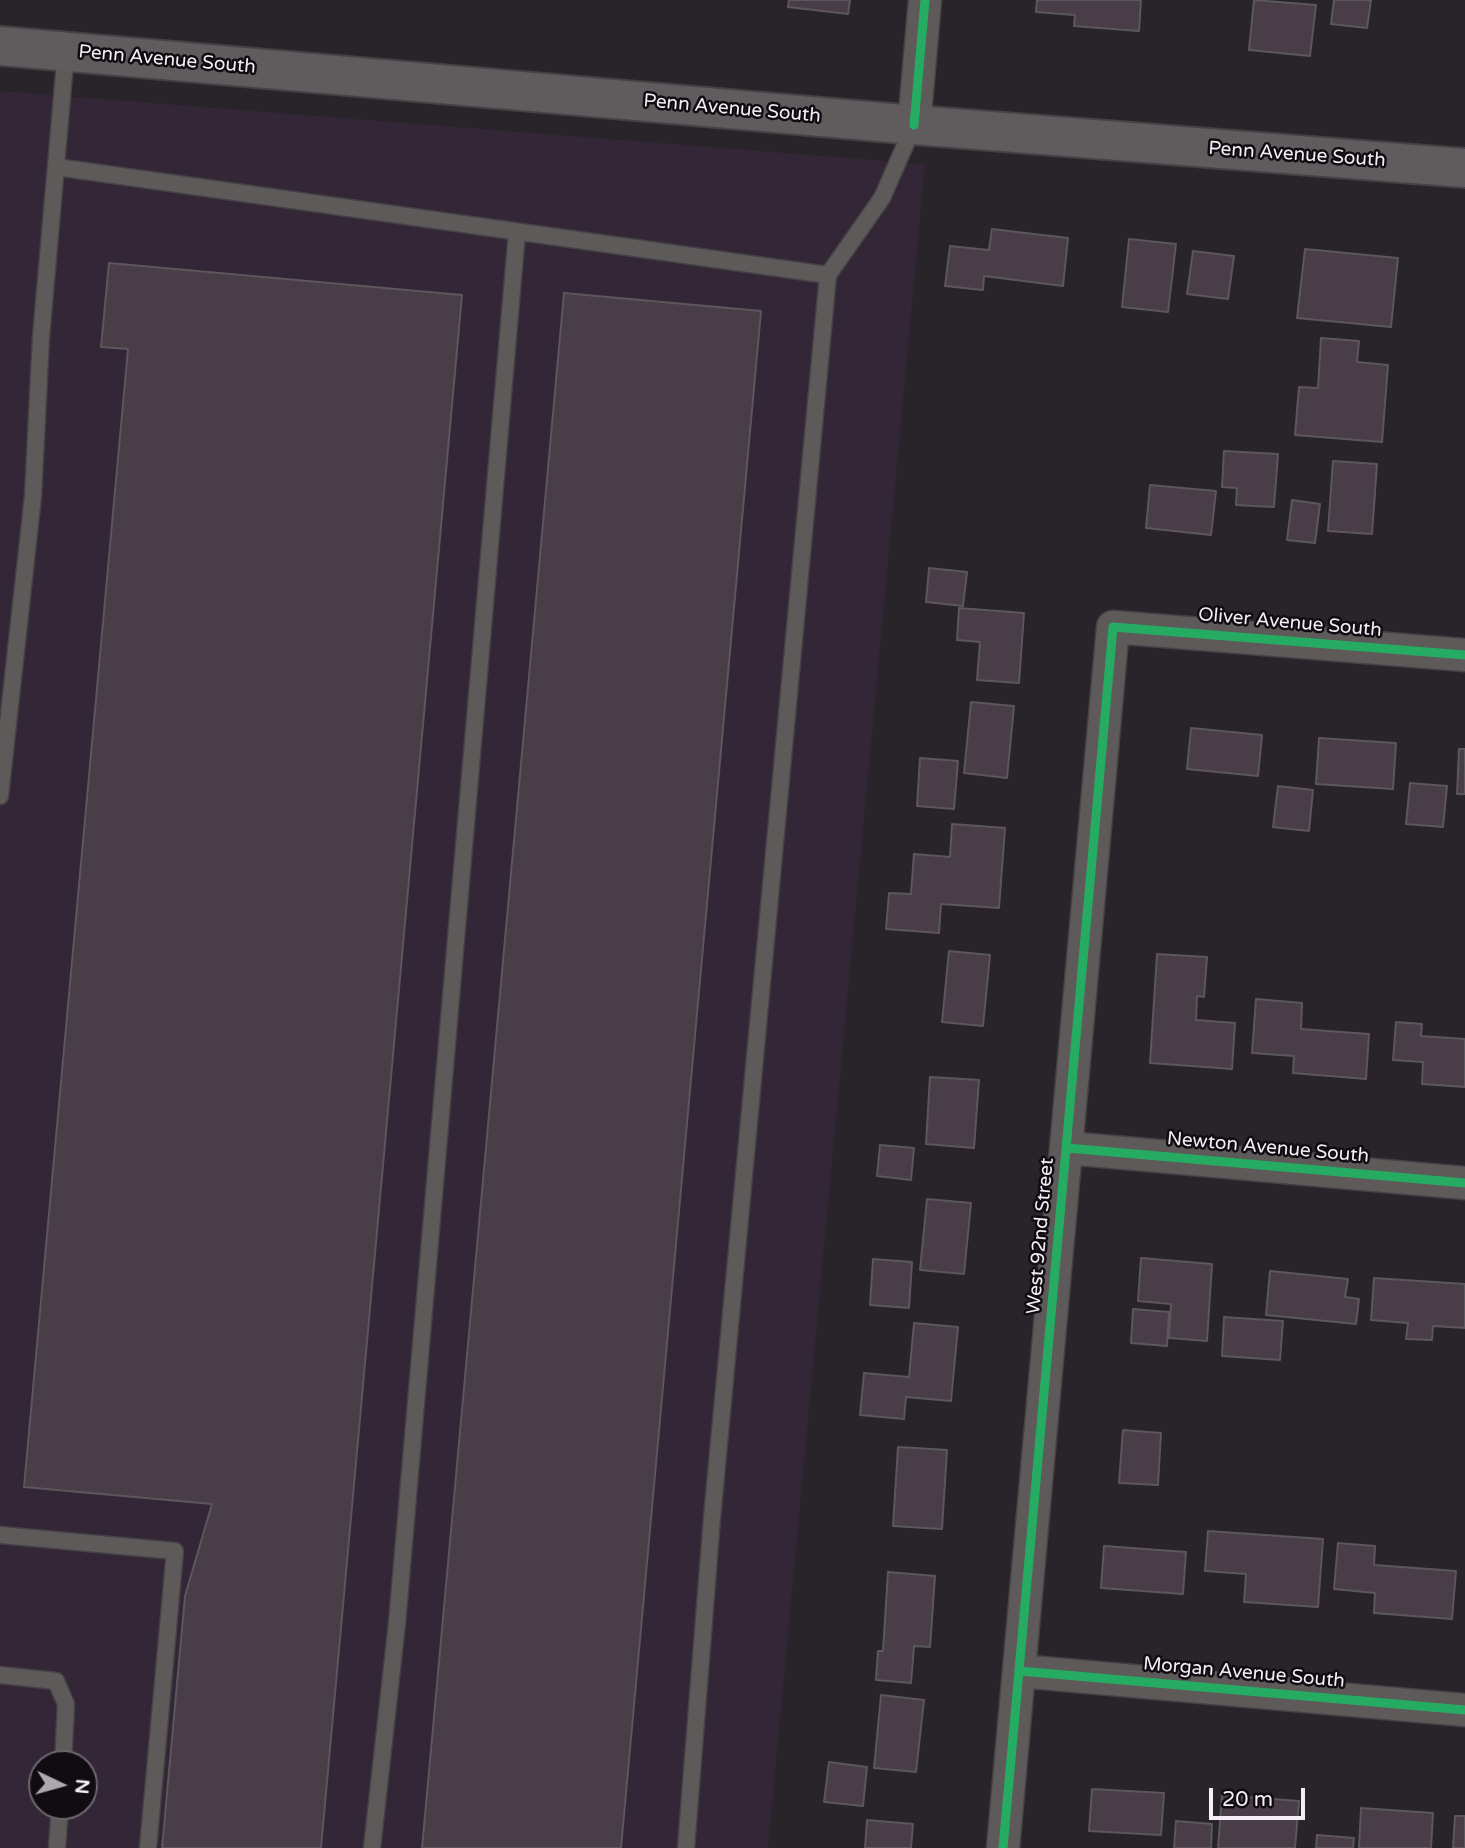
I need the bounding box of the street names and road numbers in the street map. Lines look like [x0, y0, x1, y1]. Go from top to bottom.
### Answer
street label: Penn Avenue South [77, 41, 257, 79]
street label: Penn Avenue South [642, 90, 822, 128]
street label: Penn Avenue South [1207, 137, 1387, 173]
street label: Oliver Avenue South [1197, 604, 1383, 642]
street label: Newton Avenue South [1166, 1128, 1370, 1168]
street label: West 92nd Street [1023, 1157, 1059, 1315]
street label: Morgan Avenue South [1142, 1653, 1346, 1693]

